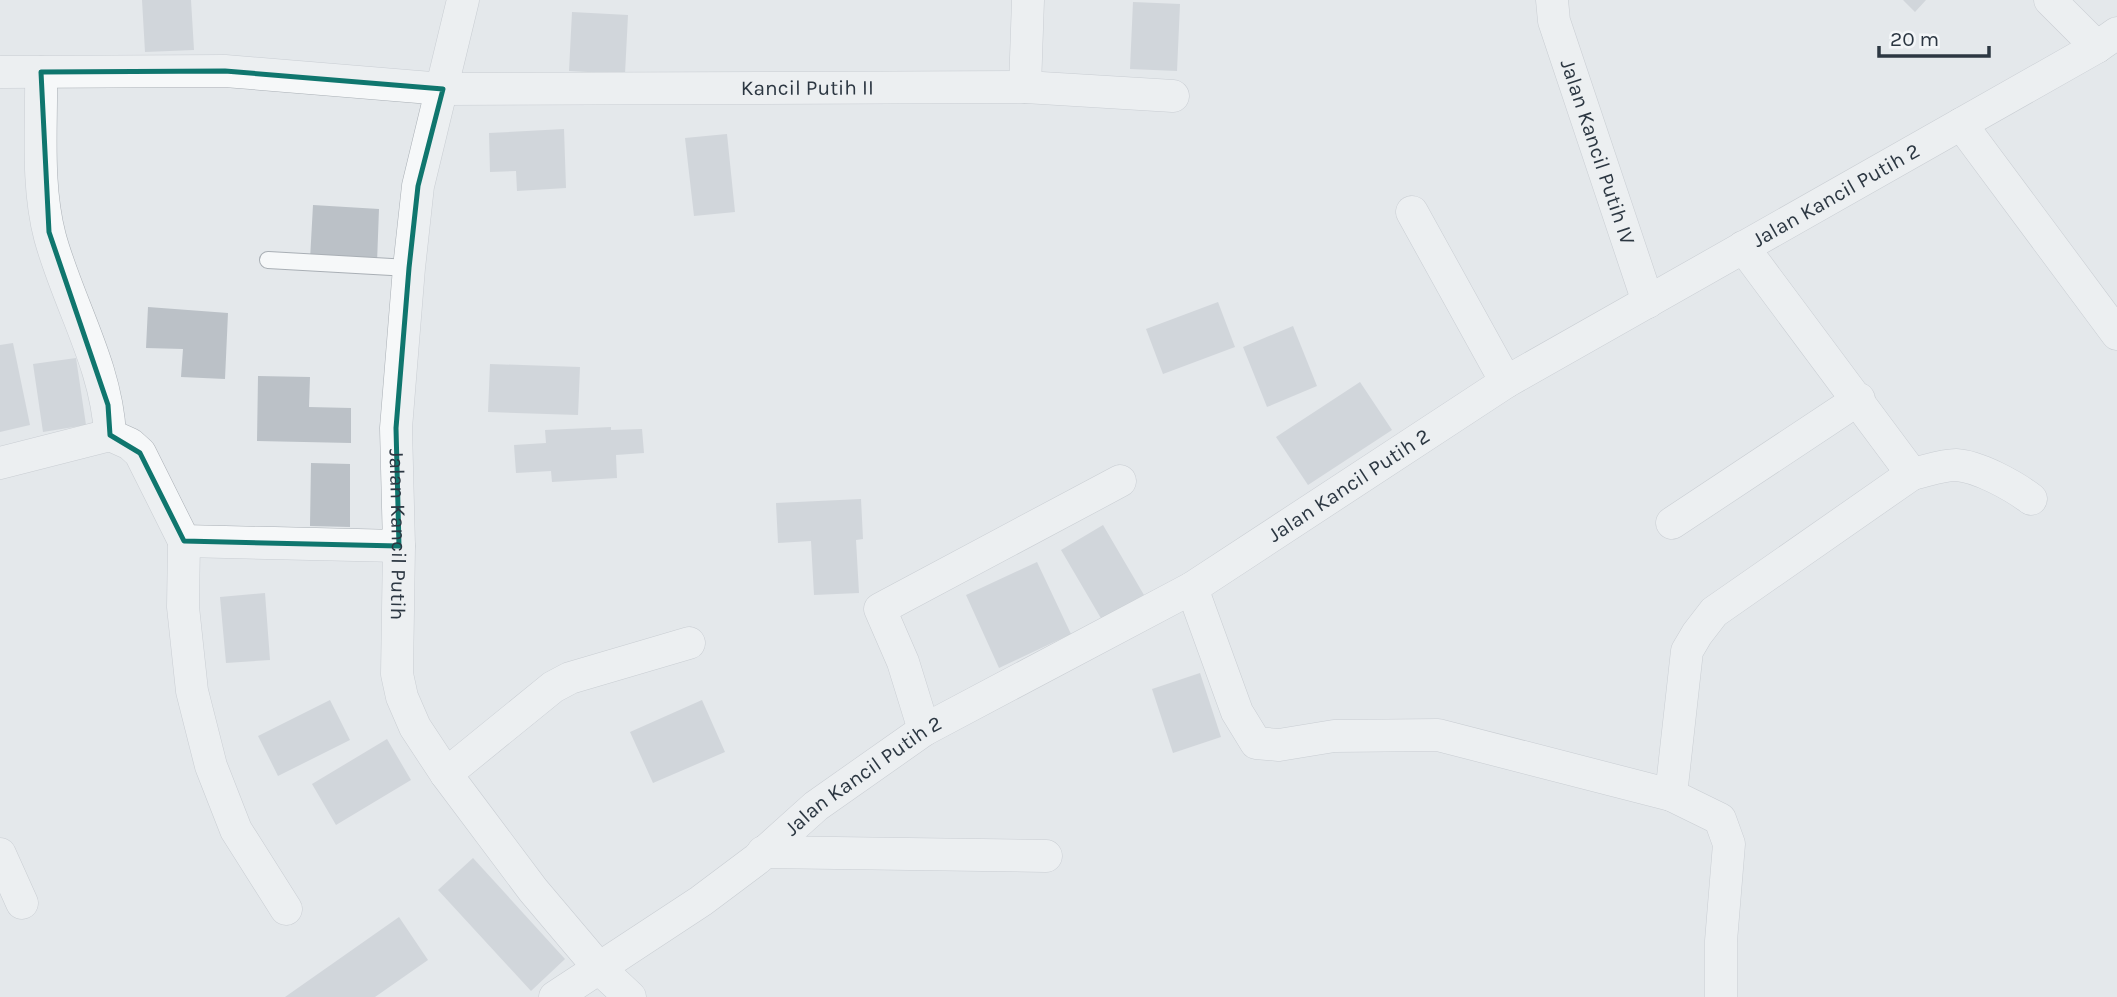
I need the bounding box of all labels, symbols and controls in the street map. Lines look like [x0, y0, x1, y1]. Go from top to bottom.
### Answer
scale bar [1879, 14, 1989, 58]
text: 20 m [1890, 27, 1939, 51]
street label: Jalan Kancil Putih IV [1556, 56, 1640, 248]
street label: Kancil Putih II [741, 76, 874, 100]
street label: Jalan Kancil Putih 2 [1748, 138, 1924, 252]
street label: Jalan Kancil Putih 2 [1263, 423, 1434, 547]
street label: Jalan Kancil Putih [385, 449, 411, 620]
street label: Jalan Kancil Putih 2 [779, 711, 946, 841]

